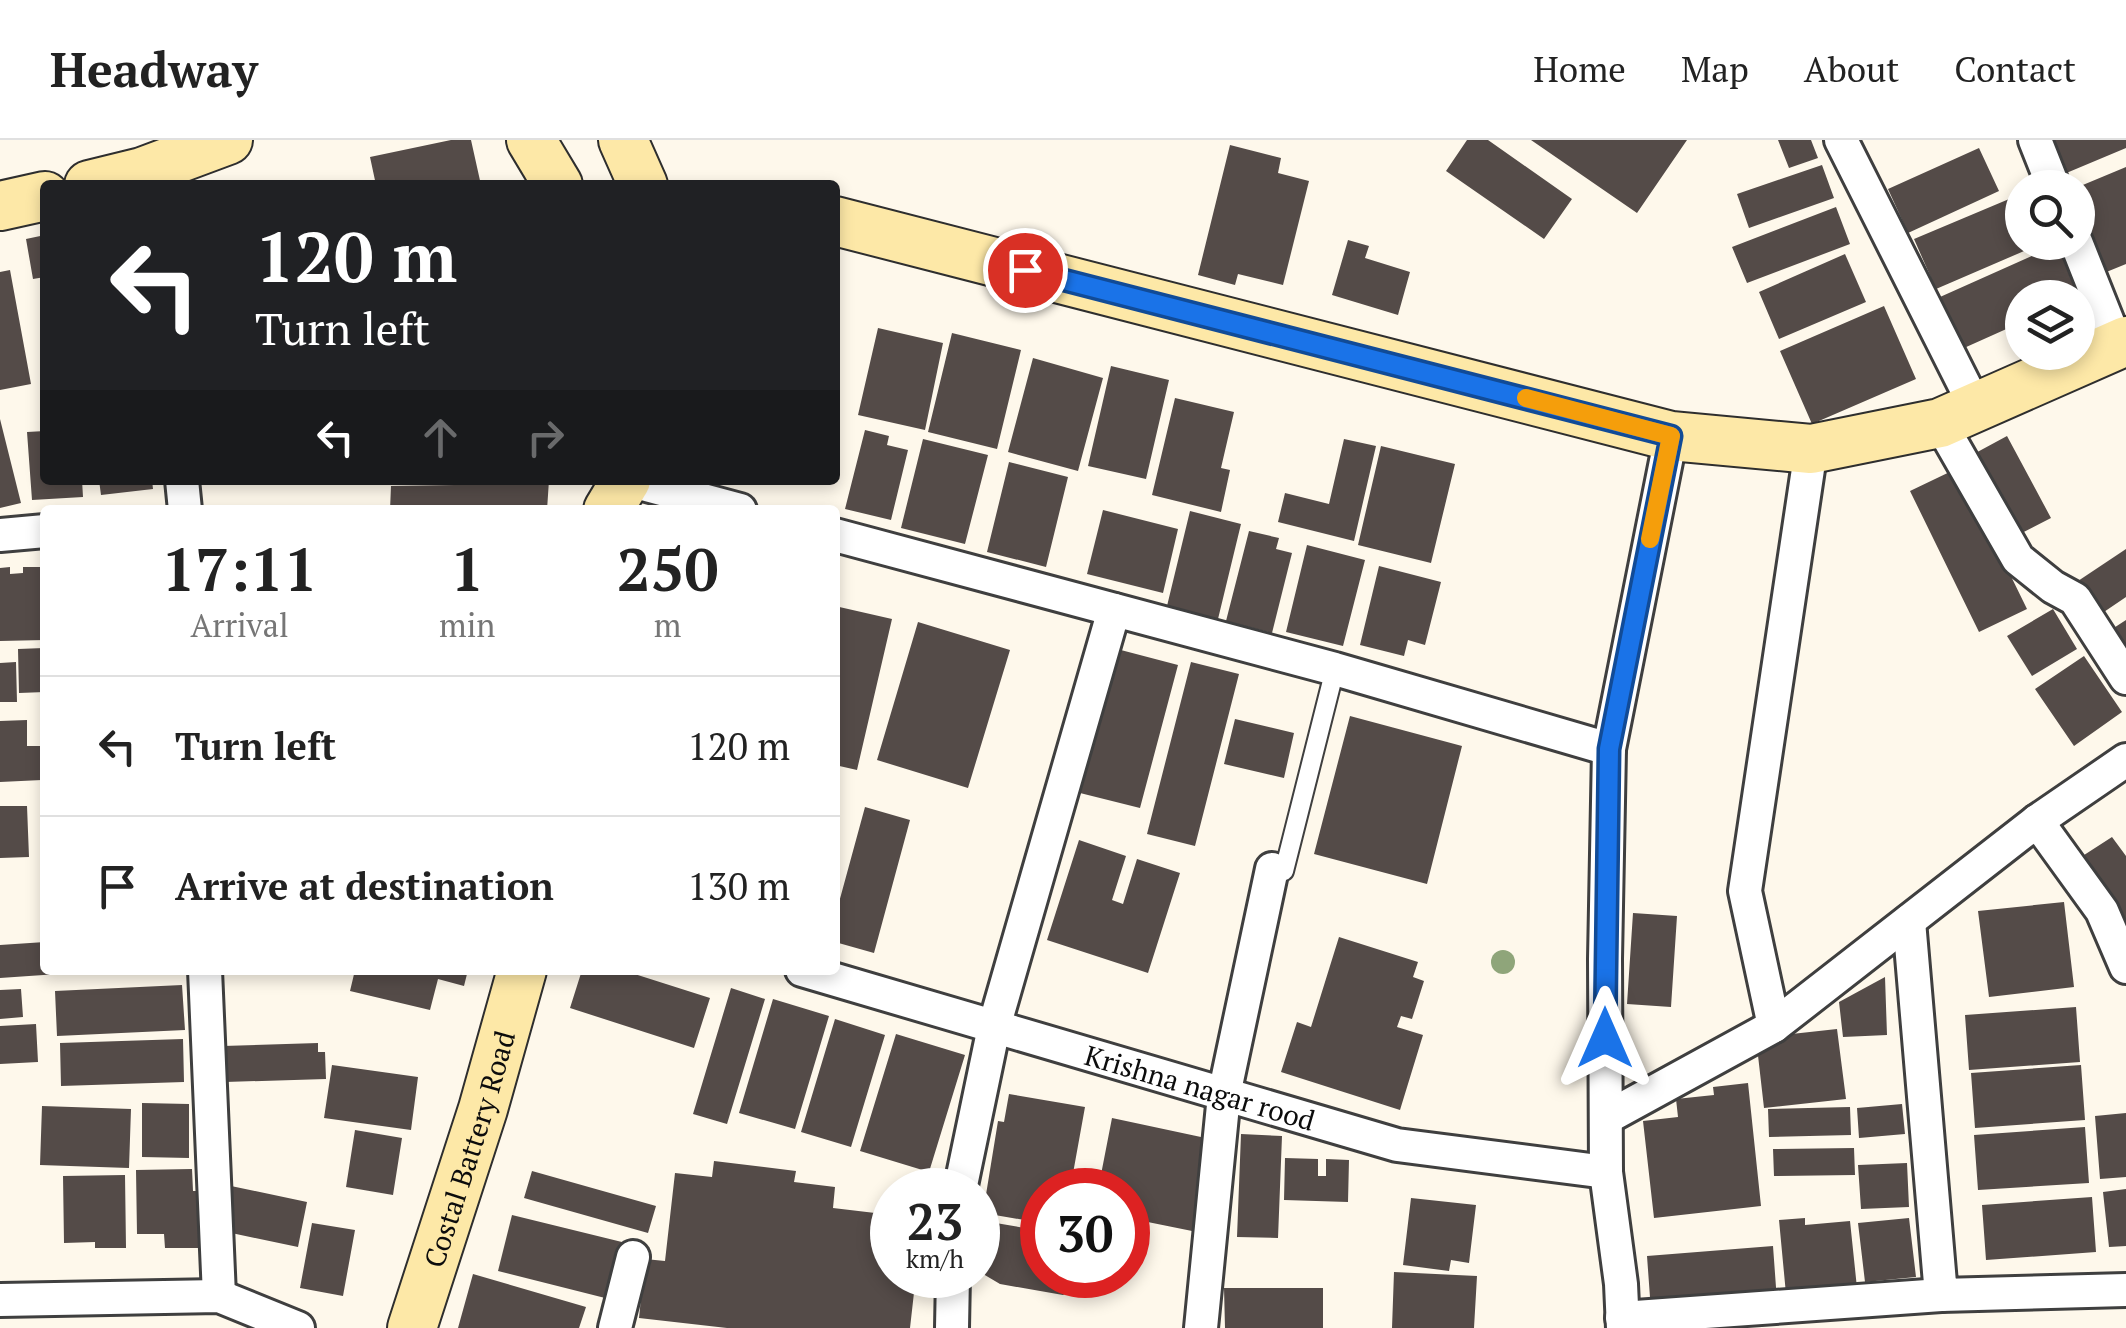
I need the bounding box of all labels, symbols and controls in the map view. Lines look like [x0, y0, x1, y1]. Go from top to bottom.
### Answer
text: Headway [50, 37, 258, 101]
text: Home [1533, 46, 1626, 92]
text: Map [1681, 46, 1749, 92]
text: About [1804, 46, 1899, 92]
text: Contact [1954, 46, 2076, 92]
map controls [2005, 170, 2095, 370]
button: search [2005, 170, 2095, 260]
text: 120 m [255, 209, 457, 302]
icon: left [90, 220, 220, 350]
pin [983, 228, 1068, 313]
icon: arrive [998, 243, 1053, 298]
button: layers [2005, 280, 2095, 370]
text: Turn left [255, 298, 430, 358]
icon: left [308, 410, 363, 465]
icon: ahead [413, 410, 468, 465]
icon: right [518, 410, 573, 465]
text: 17:11 [161, 529, 318, 608]
text: 1 [450, 529, 484, 608]
text: 250 [617, 529, 719, 608]
text: Arrival [191, 604, 289, 646]
text: min [439, 604, 495, 646]
text: m [654, 604, 681, 646]
icon: left [90, 719, 145, 774]
text: Turn left [175, 721, 336, 771]
text: 120 m [687, 721, 790, 771]
icon: arrive [90, 859, 145, 914]
text: Arrive at destination [175, 861, 554, 911]
text: 130 m [687, 861, 790, 911]
position arrow [1553, 986, 1657, 1090]
street label: Costal Battery Road [414, 1026, 523, 1272]
street label: Krishna nagar rood [1081, 1036, 1320, 1138]
speed limit sign: 30 [1020, 1168, 1150, 1298]
text: 23 [907, 1188, 963, 1254]
text: km/h [906, 1242, 964, 1275]

